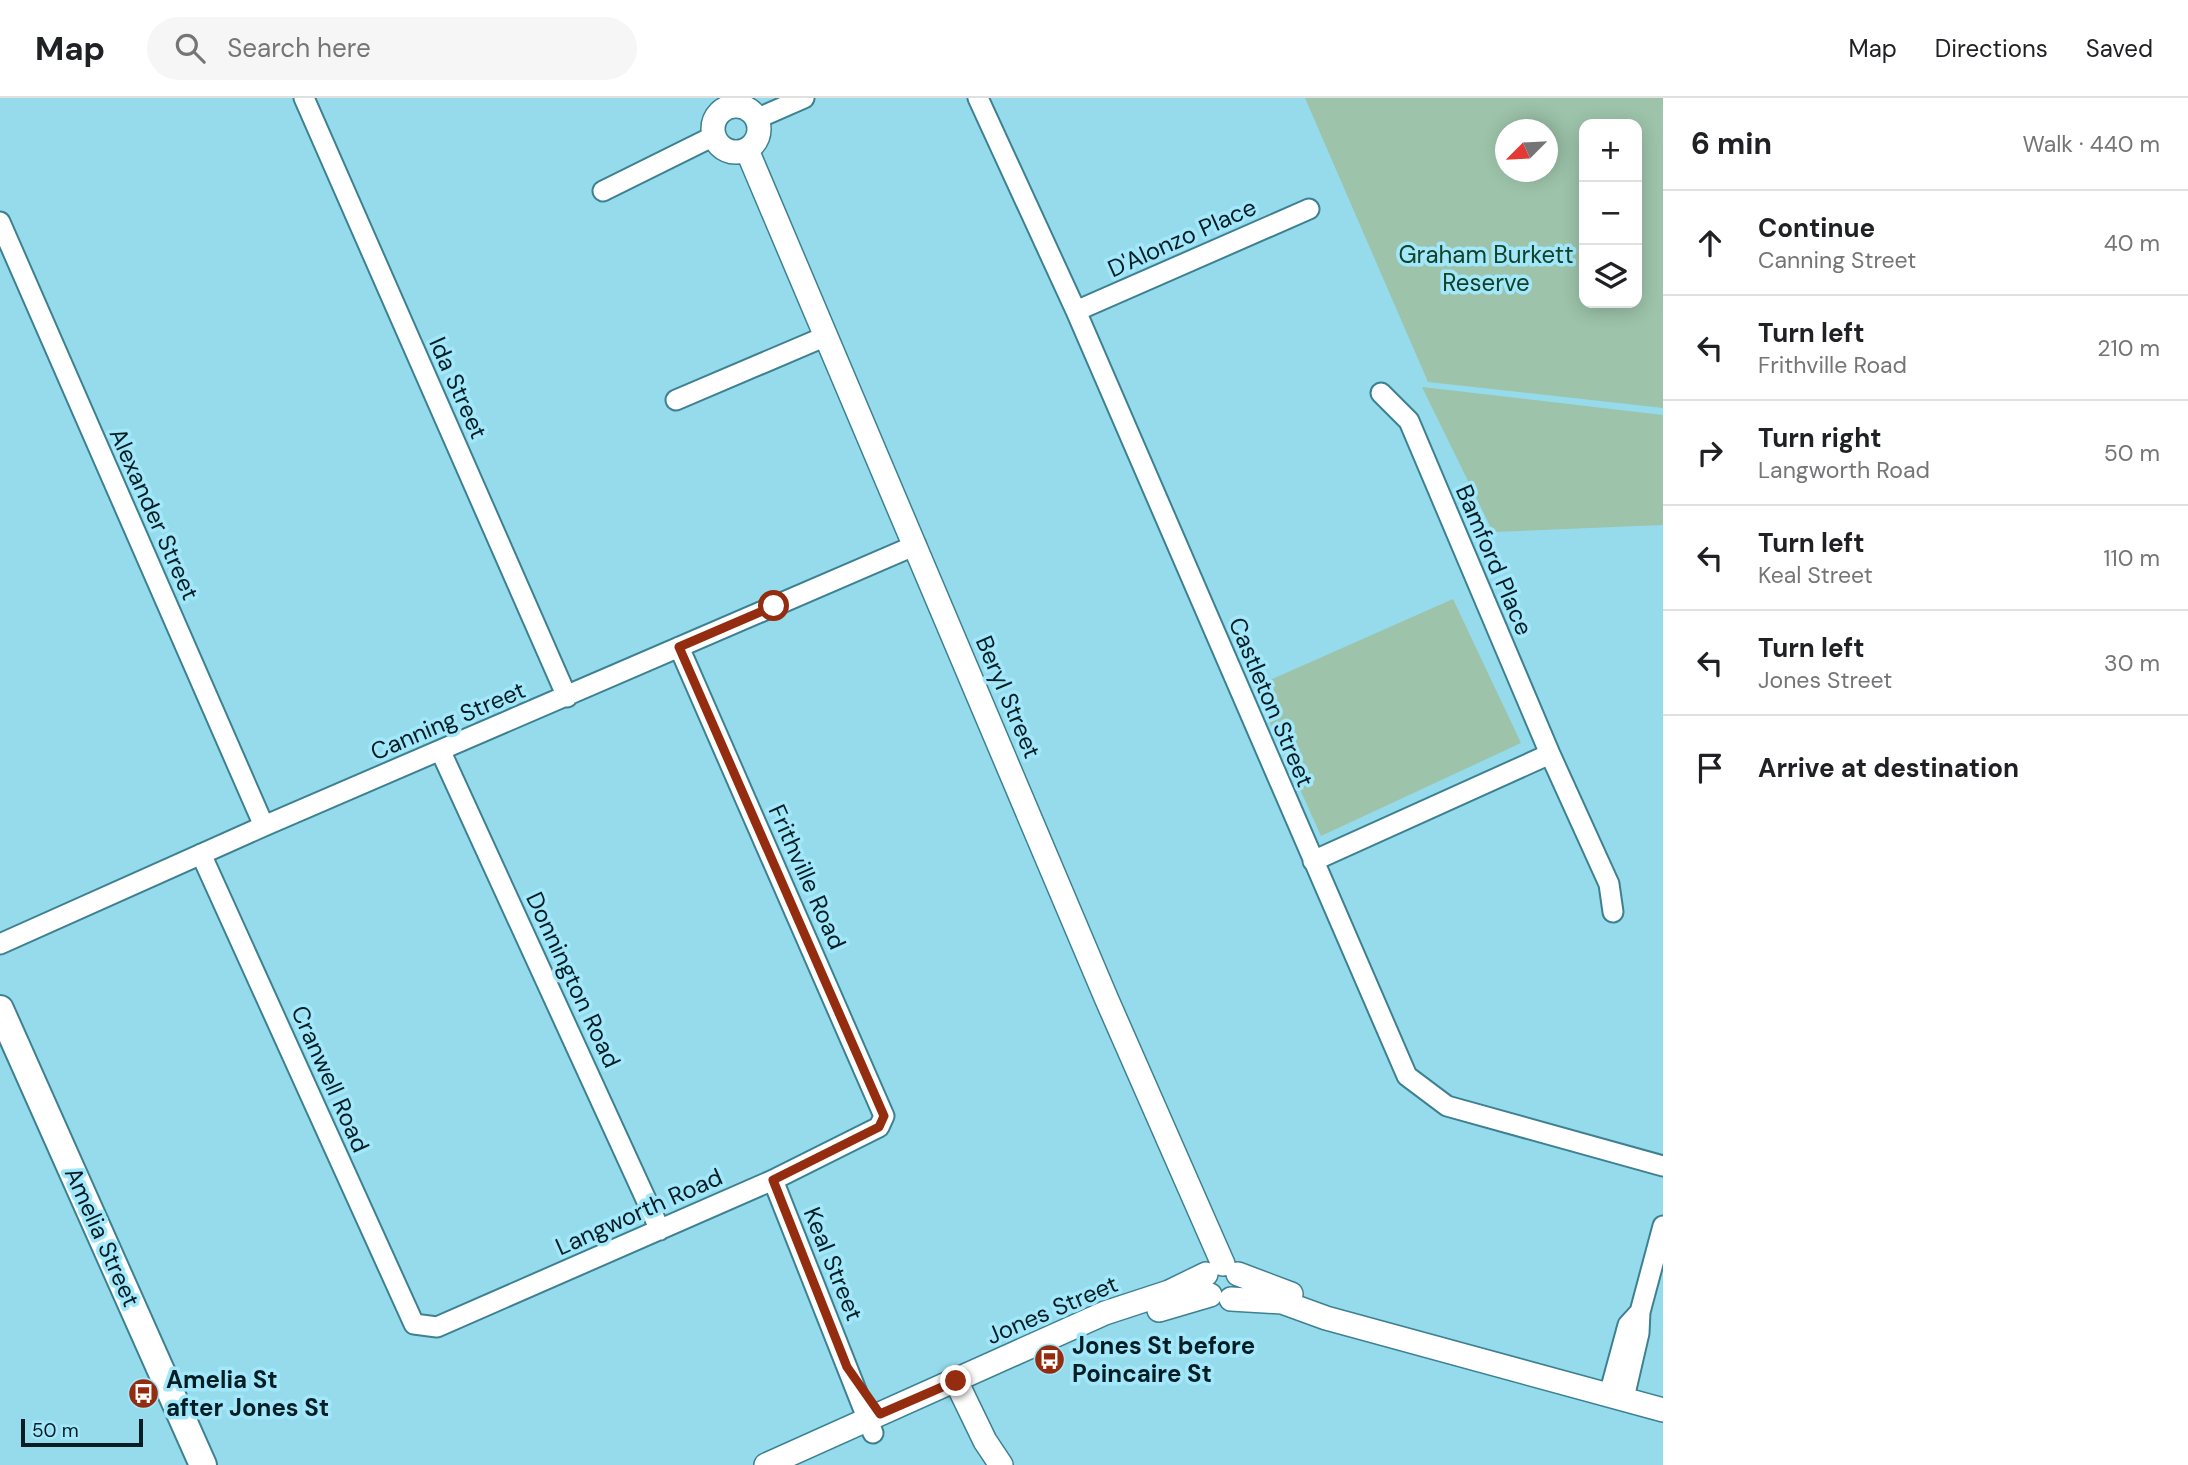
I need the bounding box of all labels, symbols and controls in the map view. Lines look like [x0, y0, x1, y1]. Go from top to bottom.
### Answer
search box [147, 17, 637, 80]
text: Map [35, 27, 105, 70]
icon: search [171, 29, 209, 67]
text: Search here [227, 31, 371, 65]
text: Map [1849, 33, 1897, 64]
text: Directions [1935, 33, 2048, 64]
text: Saved [2086, 33, 2153, 64]
north arrow [1495, 119, 1558, 182]
map controls [1579, 119, 1642, 308]
button: + [1579, 119, 1642, 182]
text: 6 min [1691, 124, 1772, 163]
text: Walk · 440 m [2023, 129, 2160, 159]
button: − [1579, 182, 1642, 245]
street label: D'Alonzo Place [1103, 191, 1261, 284]
text: Continue [1758, 211, 1875, 245]
icon: ahead [1691, 224, 1729, 262]
text: 40 m [2104, 228, 2160, 258]
park label: Graham Burkett Reserve [1398, 239, 1574, 298]
button: layers [1579, 245, 1642, 308]
text: Canning Street [1758, 245, 1916, 275]
text: Turn left [1758, 316, 1865, 350]
icon: left [1691, 329, 1729, 367]
street label: Ida Street [422, 332, 495, 443]
text: 210 m [2097, 333, 2160, 363]
text: Frithville Road [1758, 350, 1907, 380]
text: Turn right [1758, 421, 1882, 455]
street label: Alexander Street [103, 423, 206, 605]
icon: right [1691, 434, 1729, 472]
text: 50 m [2104, 438, 2160, 468]
text: Langworth Road [1758, 455, 1930, 485]
street label: Bamford Place [1449, 480, 1540, 640]
text: Turn left [1758, 526, 1865, 560]
icon: left [1691, 539, 1729, 577]
text: 110 m [2103, 543, 2160, 573]
text: Keal Street [1758, 560, 1873, 590]
route start [758, 590, 789, 621]
street label: Castleton Street [1222, 612, 1321, 791]
street label: Beryl Street [969, 631, 1048, 763]
text: Turn left [1758, 631, 1865, 665]
icon: left [1691, 644, 1729, 682]
text: 30 m [2104, 648, 2160, 678]
text: Jones Street [1758, 665, 1892, 695]
street label: Canning Street [366, 674, 530, 767]
icon: arrive [1691, 749, 1729, 787]
text: Arrive at destination [1758, 751, 2019, 785]
street label: Frithville Road [762, 799, 853, 954]
street label: Donnington Road [519, 887, 628, 1073]
street label: Cranwell Road [284, 1001, 377, 1157]
street label: Langworth Road [551, 1161, 727, 1262]
street label: Amelia Street [58, 1162, 147, 1311]
street label: Keal Street [797, 1203, 870, 1325]
street label: Jones Street [981, 1268, 1122, 1351]
place label: Jones St before Poincaire St [1072, 1330, 1255, 1389]
bus stop icon: Jones St before Poincaire St [1032, 1343, 1066, 1377]
place label: Amelia St after Jones St [166, 1364, 329, 1423]
route end [940, 1365, 971, 1396]
bus stop icon: Amelia St after Jones St [126, 1377, 160, 1411]
scale bar [21, 1416, 144, 1448]
text: 50 m [32, 1418, 79, 1443]

